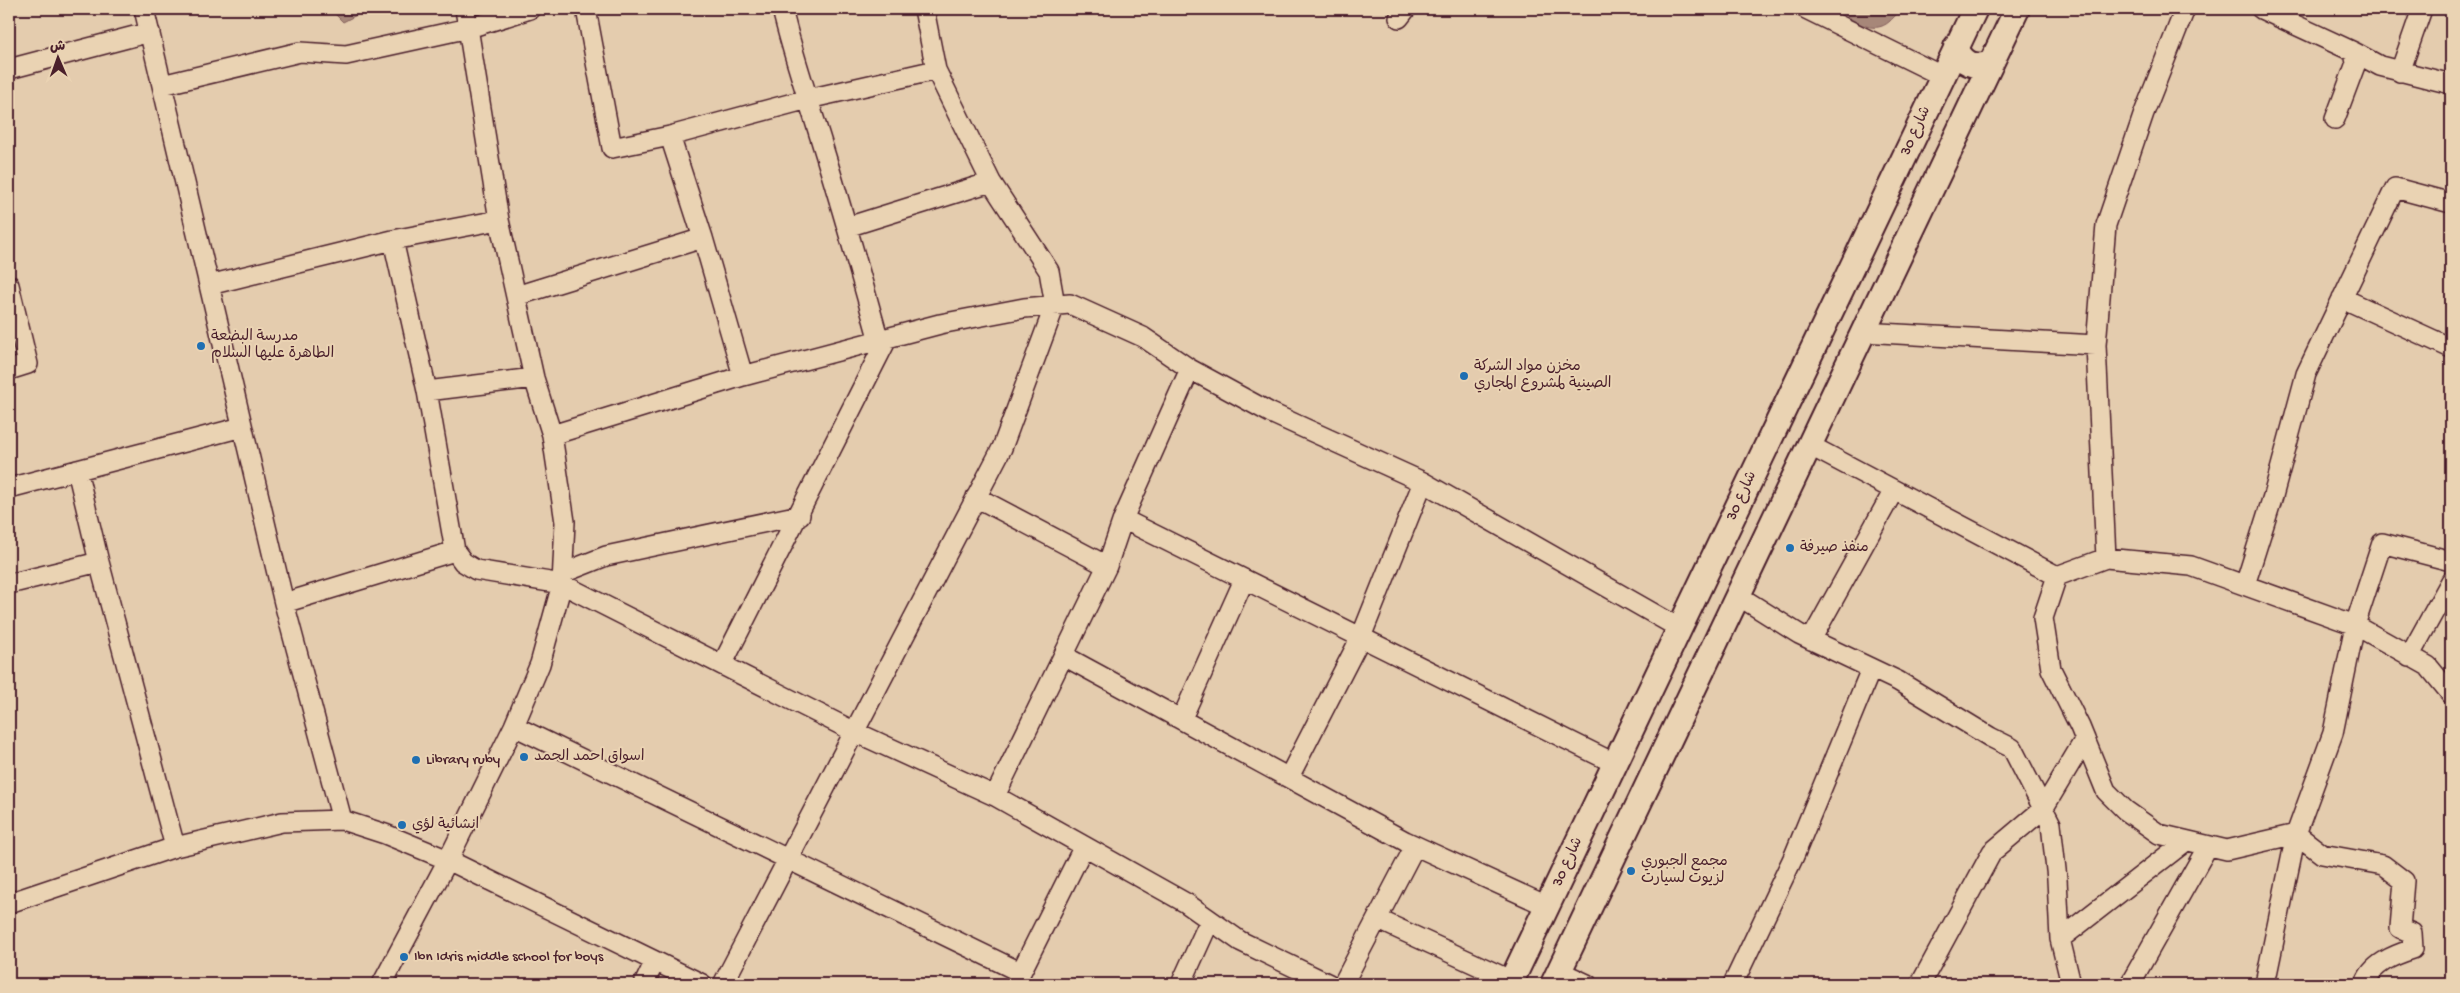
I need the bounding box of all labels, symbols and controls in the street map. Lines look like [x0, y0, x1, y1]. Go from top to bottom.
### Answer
north arrow [32, 32, 82, 82]
text: ش [50, 39, 66, 56]
street label: شارع 30 [1896, 103, 1935, 159]
place label: مدرسة البضعة الطاهرة عليها السلام [211, 328, 334, 363]
marker: مدرسة البضعة الطاهرة عليها السلام [195, 340, 207, 352]
place label: مخزن مواد الشركة الصينية لمشروع المجاري [1474, 358, 1612, 393]
marker: مخزن مواد الشركة الصينية لمشروع المجاري [1458, 370, 1470, 382]
street label: شارع 30 [1722, 468, 1761, 524]
place label: منفذ صيرفة [1800, 539, 1869, 557]
marker: منفذ صيرفة [1784, 542, 1796, 554]
place label: اسواق احمد الحمد [534, 748, 645, 766]
place label: Library ruby [426, 751, 501, 769]
marker: اسواق احمد الحمد [518, 751, 530, 763]
marker: Library ruby [410, 754, 422, 766]
place label: انشائية لؤي [412, 816, 479, 834]
marker: انشائية لؤي [396, 819, 408, 831]
street label: شارع 30 [1548, 834, 1587, 890]
place label: مجمع الجبوري لزيوت لسيارت [1641, 853, 1728, 888]
marker: مجمع الجبوري لزيوت لسيارت [1625, 865, 1637, 877]
place label: Ibn Idris middle school for boys [414, 948, 604, 966]
marker: Ibn Idris middle school for boys [398, 951, 410, 963]

